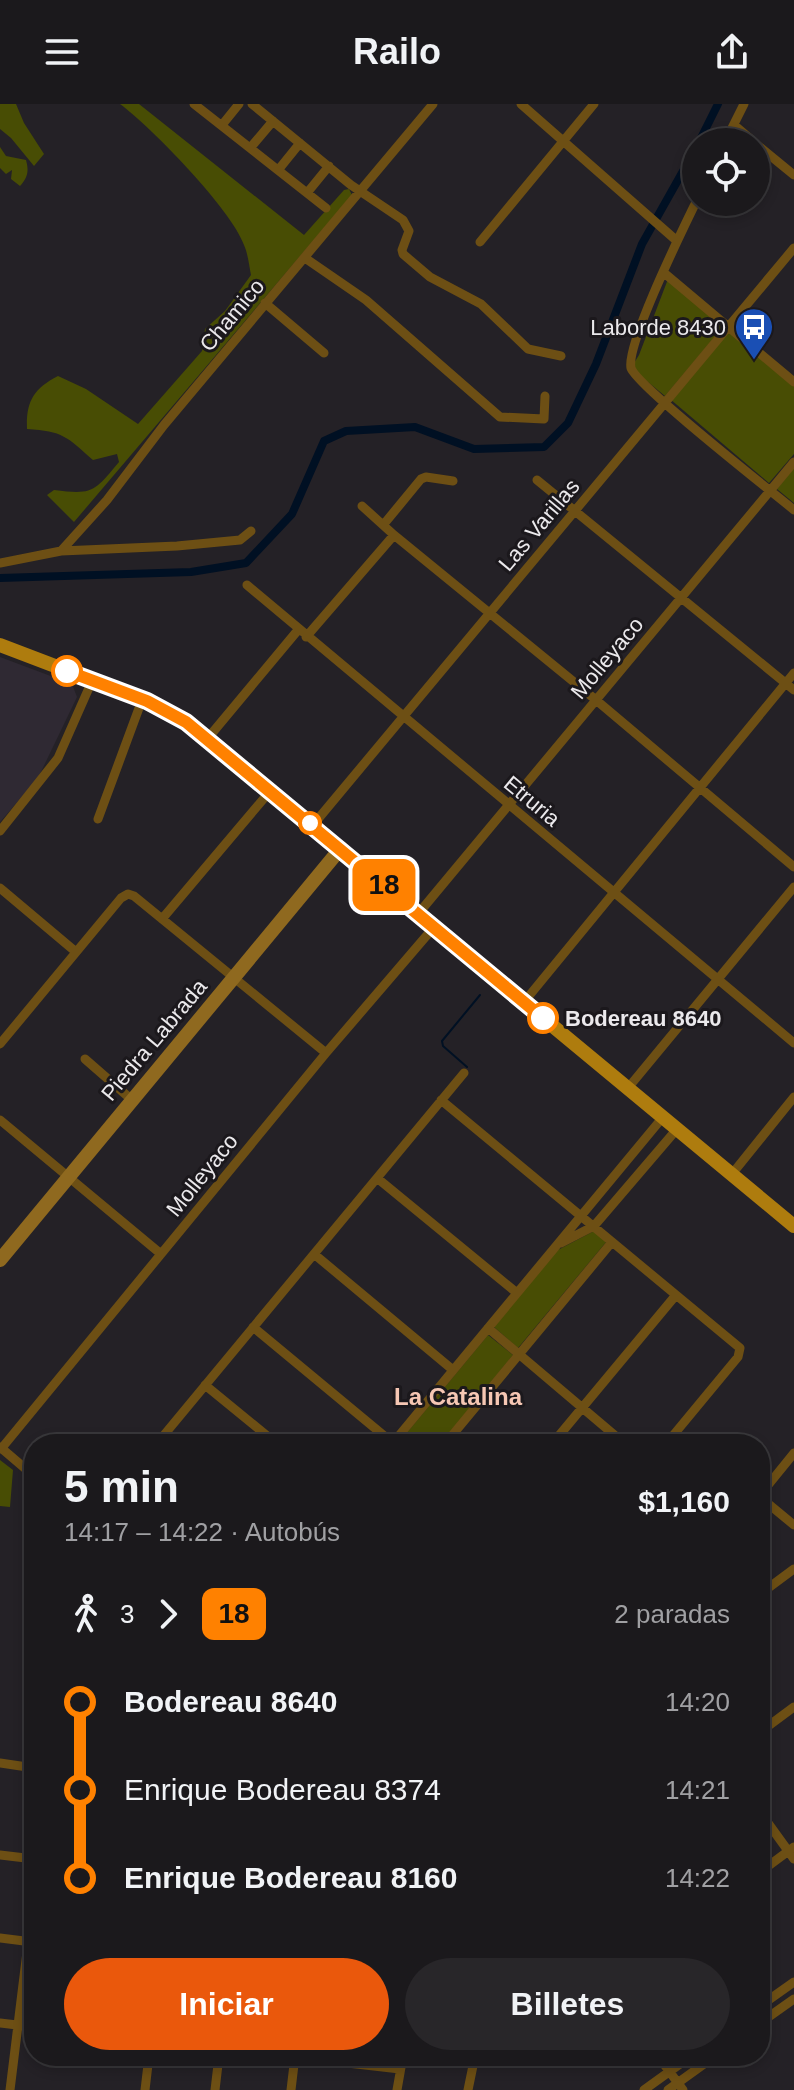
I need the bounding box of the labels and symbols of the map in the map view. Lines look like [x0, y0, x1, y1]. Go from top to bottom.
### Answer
street label: Chamico [195, 274, 269, 356]
bus stop icon: Laborde 8430 [733, 306, 775, 361]
place label: Laborde 8430 [590, 315, 726, 340]
street label: Las Varillas [493, 474, 585, 576]
street label: Molleyaco [566, 612, 648, 704]
unlabelled marker [52, 656, 82, 686]
street label: Etruria [499, 771, 565, 832]
unlabelled marker [299, 812, 321, 834]
line badge: 18 [348, 859, 420, 911]
street label: Piedra Labrada [96, 974, 212, 1106]
marker: Bodereau 8640 [528, 1003, 558, 1033]
place label: Bodereau 8640 [565, 1006, 722, 1031]
street label: Molleyaco [161, 1129, 243, 1221]
district label: La Catalina [394, 1383, 523, 1410]

